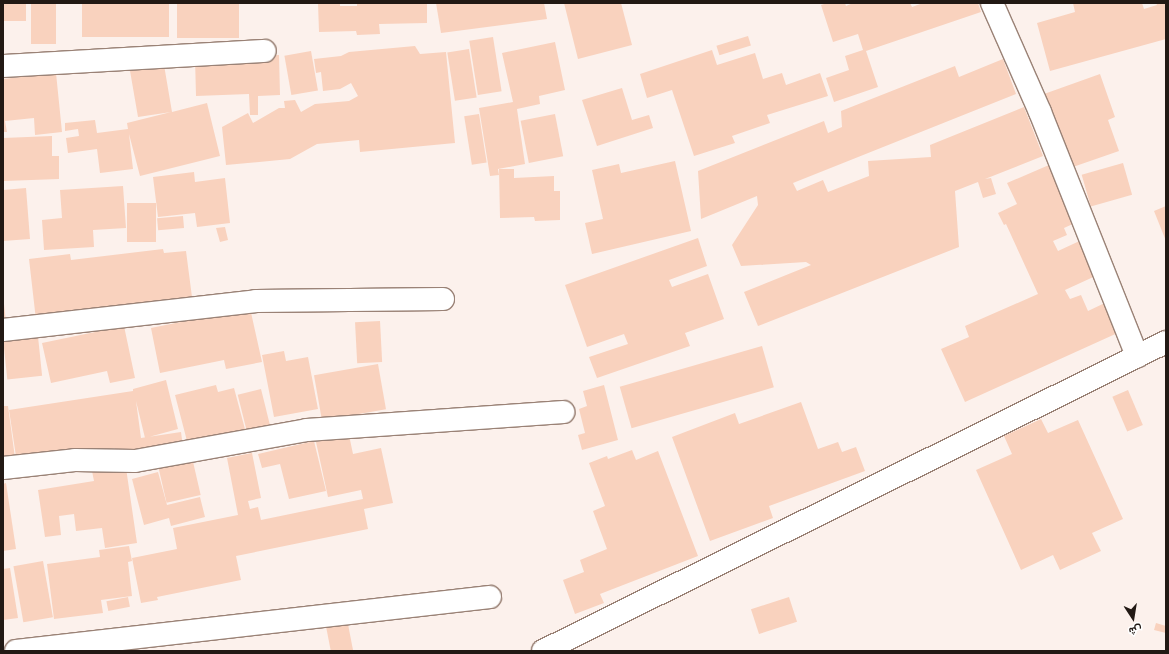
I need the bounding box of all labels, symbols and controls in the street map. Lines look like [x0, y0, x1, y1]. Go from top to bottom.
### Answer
north arrow [1113, 598, 1153, 638]
text: ش [1128, 622, 1144, 639]

